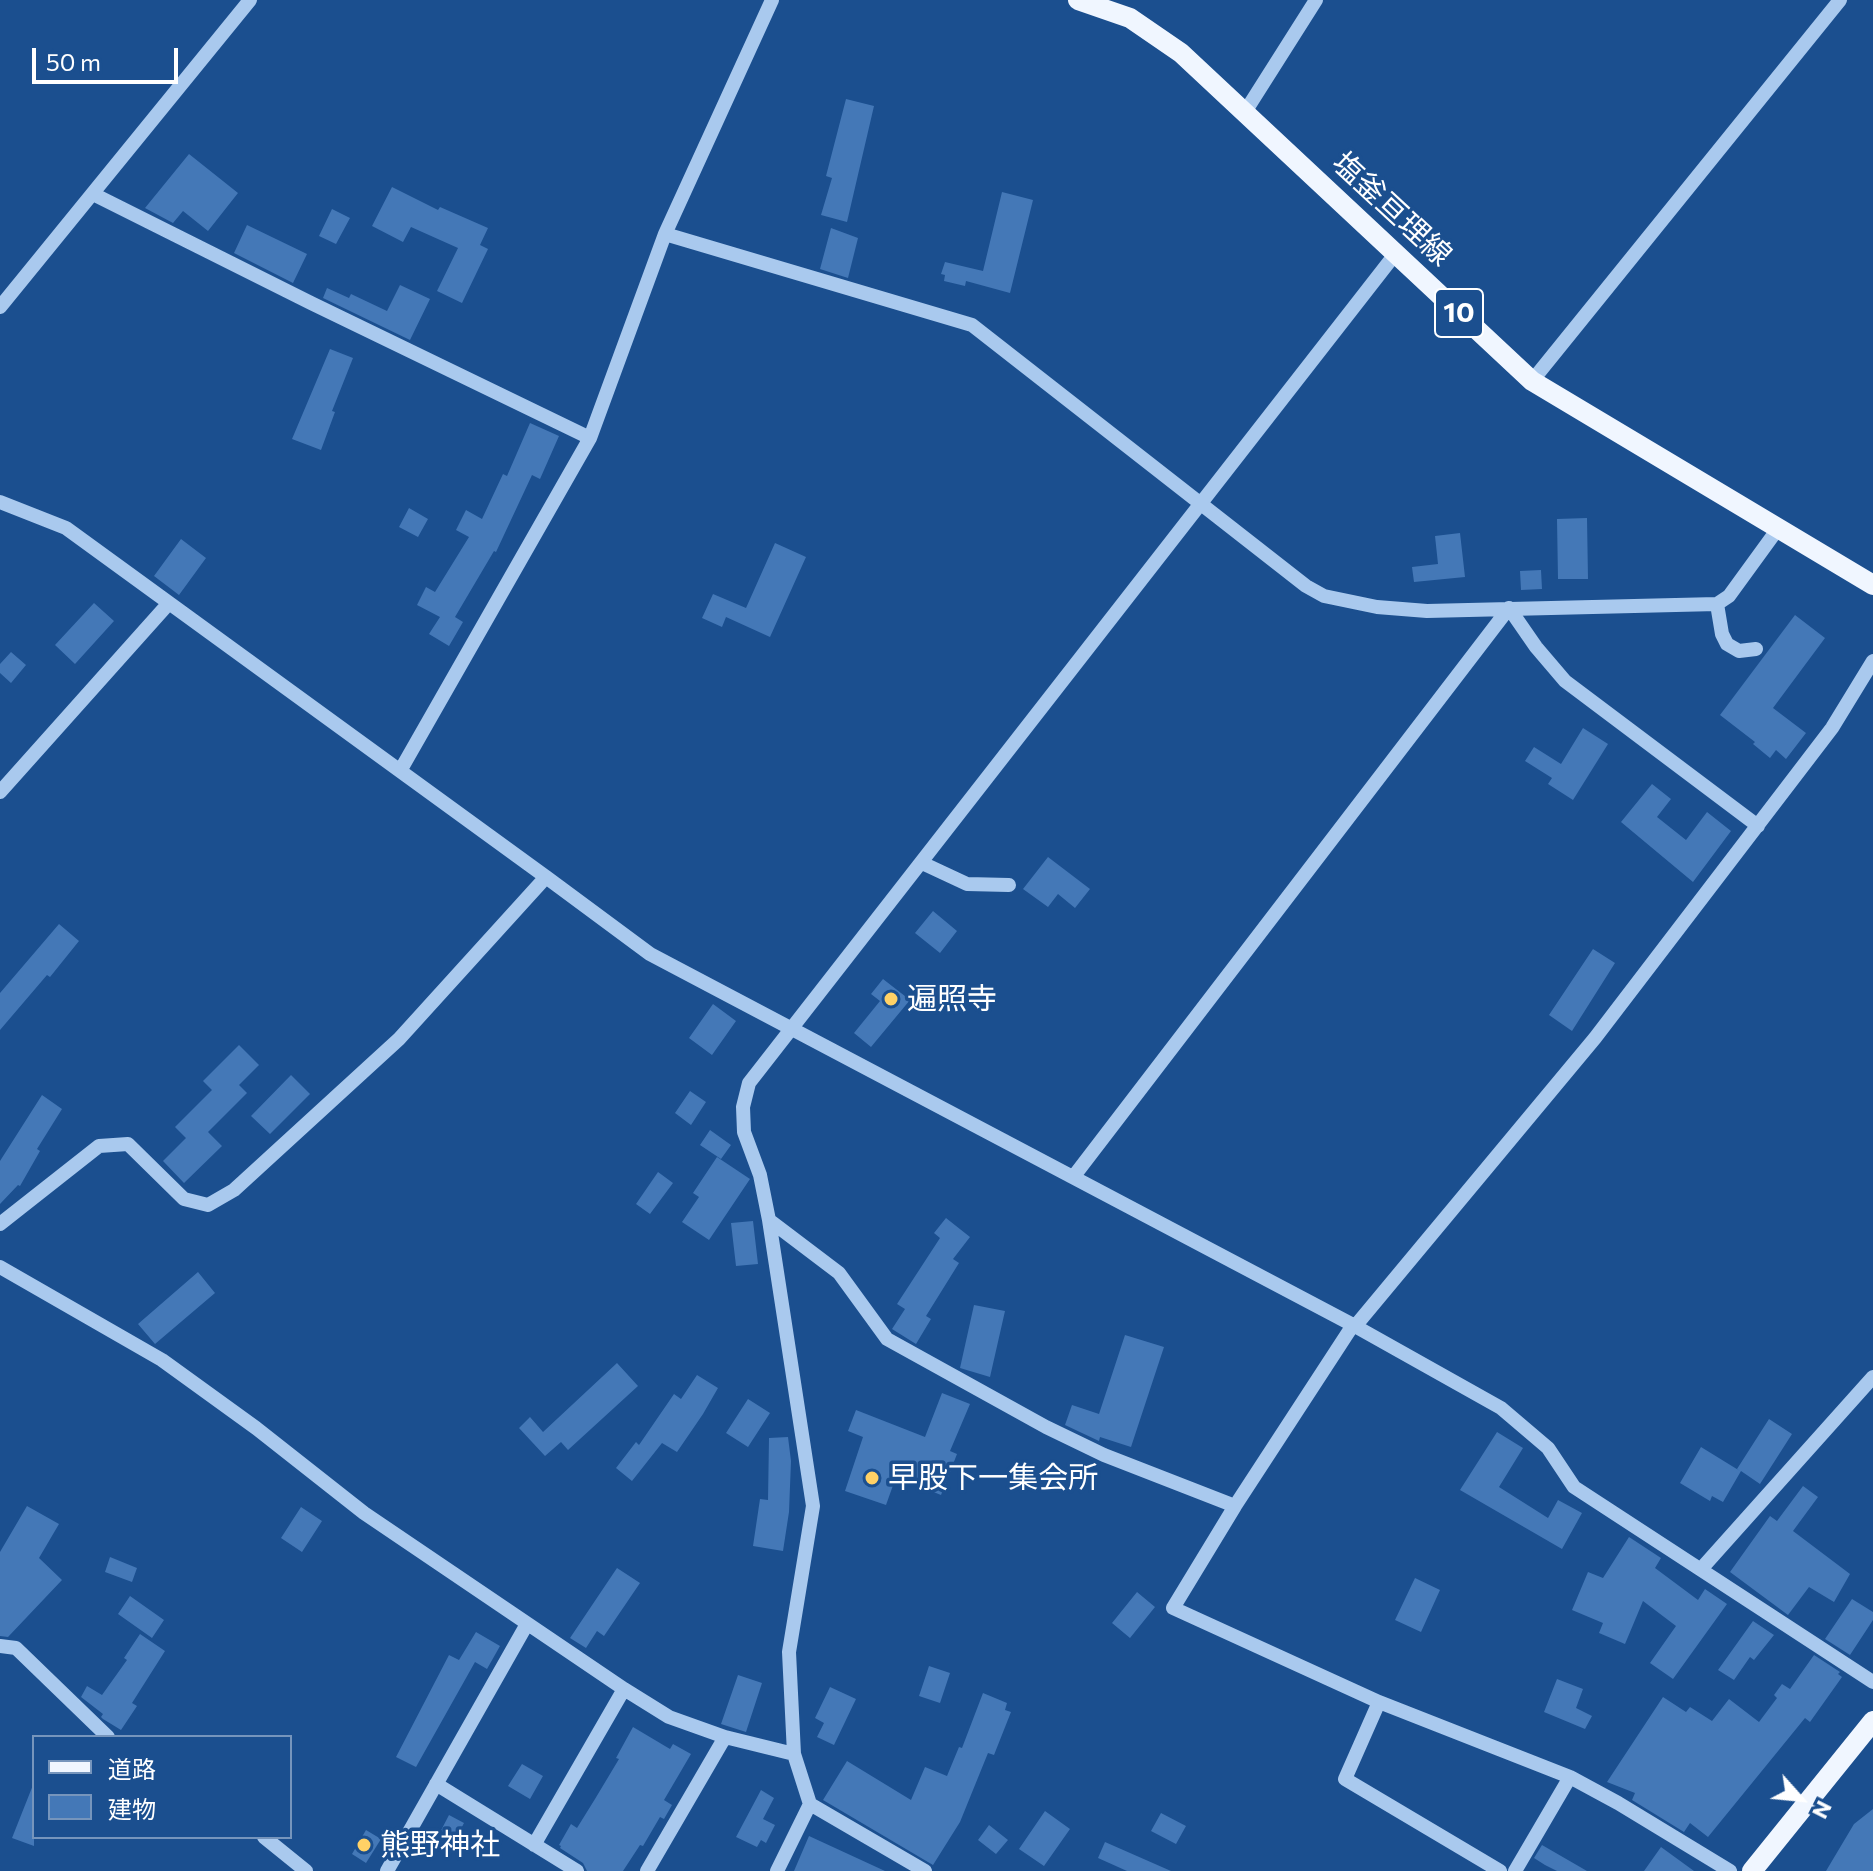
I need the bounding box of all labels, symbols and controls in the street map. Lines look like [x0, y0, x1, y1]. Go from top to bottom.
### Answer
scale bar [36, 32, 182, 82]
text: 50 m [46, 47, 101, 76]
street label: 塩釜亘理線 [1325, 145, 1459, 273]
road number: 10 [1435, 289, 1483, 337]
place label: 遍照寺 [907, 981, 997, 1017]
marker: 遍照寺 [882, 990, 900, 1008]
place label: 早股下一集会所 [888, 1460, 1098, 1496]
marker: 早股下一集会所 [863, 1469, 881, 1487]
legend [32, 1735, 292, 1839]
text: 道路 [108, 1754, 156, 1783]
north arrow [1761, 1759, 1841, 1839]
text: 建物 [108, 1794, 156, 1823]
text: N [1807, 1797, 1839, 1824]
place label: 熊野神社 [380, 1827, 500, 1863]
marker: 熊野神社 [355, 1836, 373, 1854]

